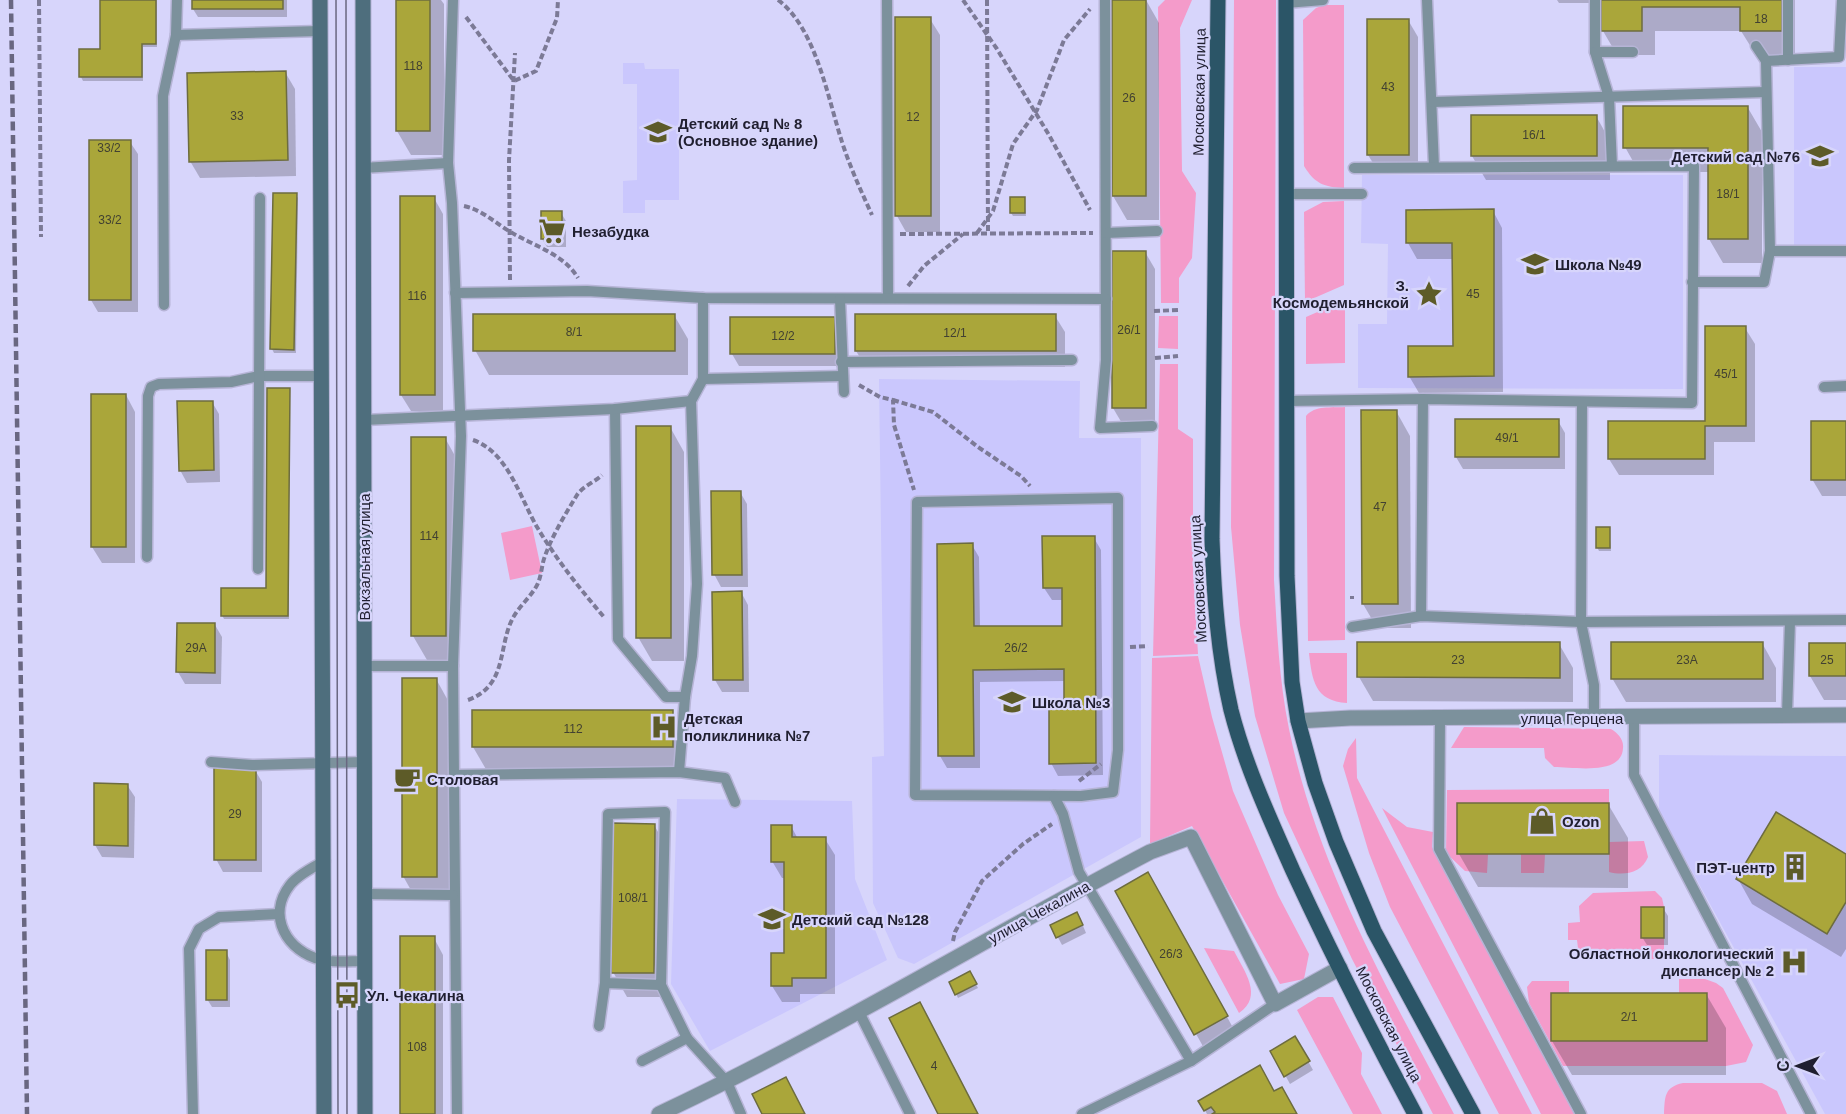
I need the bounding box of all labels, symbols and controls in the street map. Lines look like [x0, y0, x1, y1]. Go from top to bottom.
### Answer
house number: 18 [1754, 12, 1768, 26]
street label: Московская улица [1189, 27, 1209, 156]
house number: 118 [403, 59, 423, 73]
house number: 43 [1381, 80, 1395, 94]
house number: 26 [1122, 91, 1136, 105]
house number: 33 [230, 109, 244, 123]
house number: 12 [906, 110, 920, 124]
place label: Детский сад № 8 (Основное здание) [678, 115, 818, 149]
school or university icon: Детский сад № 8 (Основное здание) [643, 117, 673, 147]
house number: 16/1 [1522, 128, 1546, 142]
house number: 33/2 [97, 141, 121, 155]
school or university icon: Детский сад №76 [1805, 141, 1835, 171]
place label: Детский сад №76 [1671, 148, 1800, 165]
house number: 18/1 [1716, 187, 1740, 201]
house number: 33/2 [98, 213, 122, 227]
supermarket icon: Незабудка [537, 216, 567, 246]
place label: Незабудка [572, 223, 650, 240]
school or university icon: Школа №49 [1520, 249, 1550, 279]
place label: Школа №49 [1555, 256, 1642, 273]
place label: З. Космодемьянской [1273, 277, 1409, 311]
place icon: З. Космодемьянской [1414, 279, 1444, 309]
house number: 45 [1466, 287, 1480, 301]
house number: 116 [407, 289, 427, 303]
house number: 26/1 [1117, 323, 1141, 337]
house number: 8/1 [566, 325, 583, 339]
house number: 12/1 [943, 326, 967, 340]
house number: 12/2 [771, 329, 795, 343]
house number: 45/1 [1714, 367, 1738, 381]
house number: 49/1 [1495, 431, 1519, 445]
street label: Вокзальная улица [356, 493, 373, 621]
house number: 47 [1373, 500, 1387, 514]
street label: Московская улица [1186, 514, 1210, 643]
house number: 114 [419, 529, 439, 543]
house number: 29А [185, 641, 207, 655]
house number: 26/2 [1004, 641, 1028, 655]
house number: 23 [1451, 653, 1465, 667]
house number: 23А [1676, 653, 1698, 667]
house number: 25 [1820, 653, 1834, 667]
school or university icon: Школа №3 [997, 687, 1027, 717]
place label: Школа №3 [1032, 694, 1110, 711]
place label: Детская поликлиника №7 [684, 710, 810, 744]
street label: улица Герцена [1521, 710, 1624, 727]
hospital icon: Детская поликлиника №7 [649, 712, 679, 742]
house number: 112 [563, 722, 583, 736]
cafe icon: Столовая [392, 764, 422, 794]
place label: Столовая [427, 771, 498, 788]
shop icon: Ozon [1527, 806, 1557, 836]
house number: 29 [228, 807, 242, 821]
place label: Ozon [1562, 813, 1600, 830]
building icon: ПЭТ-центр [1780, 852, 1810, 882]
place label: ПЭТ-центр [1696, 859, 1775, 876]
street label: улица Чекалина [986, 877, 1093, 947]
house number: 108/1 [618, 891, 648, 905]
school or university icon: Детский сад №128 [757, 904, 787, 934]
place label: Детский сад №128 [792, 911, 929, 928]
place label: Областной онкологический диспансер № 2 [1569, 945, 1774, 979]
house number: 26/3 [1159, 947, 1183, 961]
hospital icon: Областной онкологический диспансер № 2 [1779, 947, 1809, 977]
street label: Московская улица [1352, 963, 1426, 1085]
bus stop icon: Ул. Чекалина [332, 980, 362, 1010]
place label: Ул. Чекалина [367, 987, 465, 1004]
house number: 2/1 [1621, 1010, 1638, 1024]
north arrow [1768, 1036, 1828, 1096]
house number: 108 [407, 1040, 427, 1054]
house number: 4 [931, 1059, 938, 1073]
text: С [1775, 1060, 1792, 1072]

